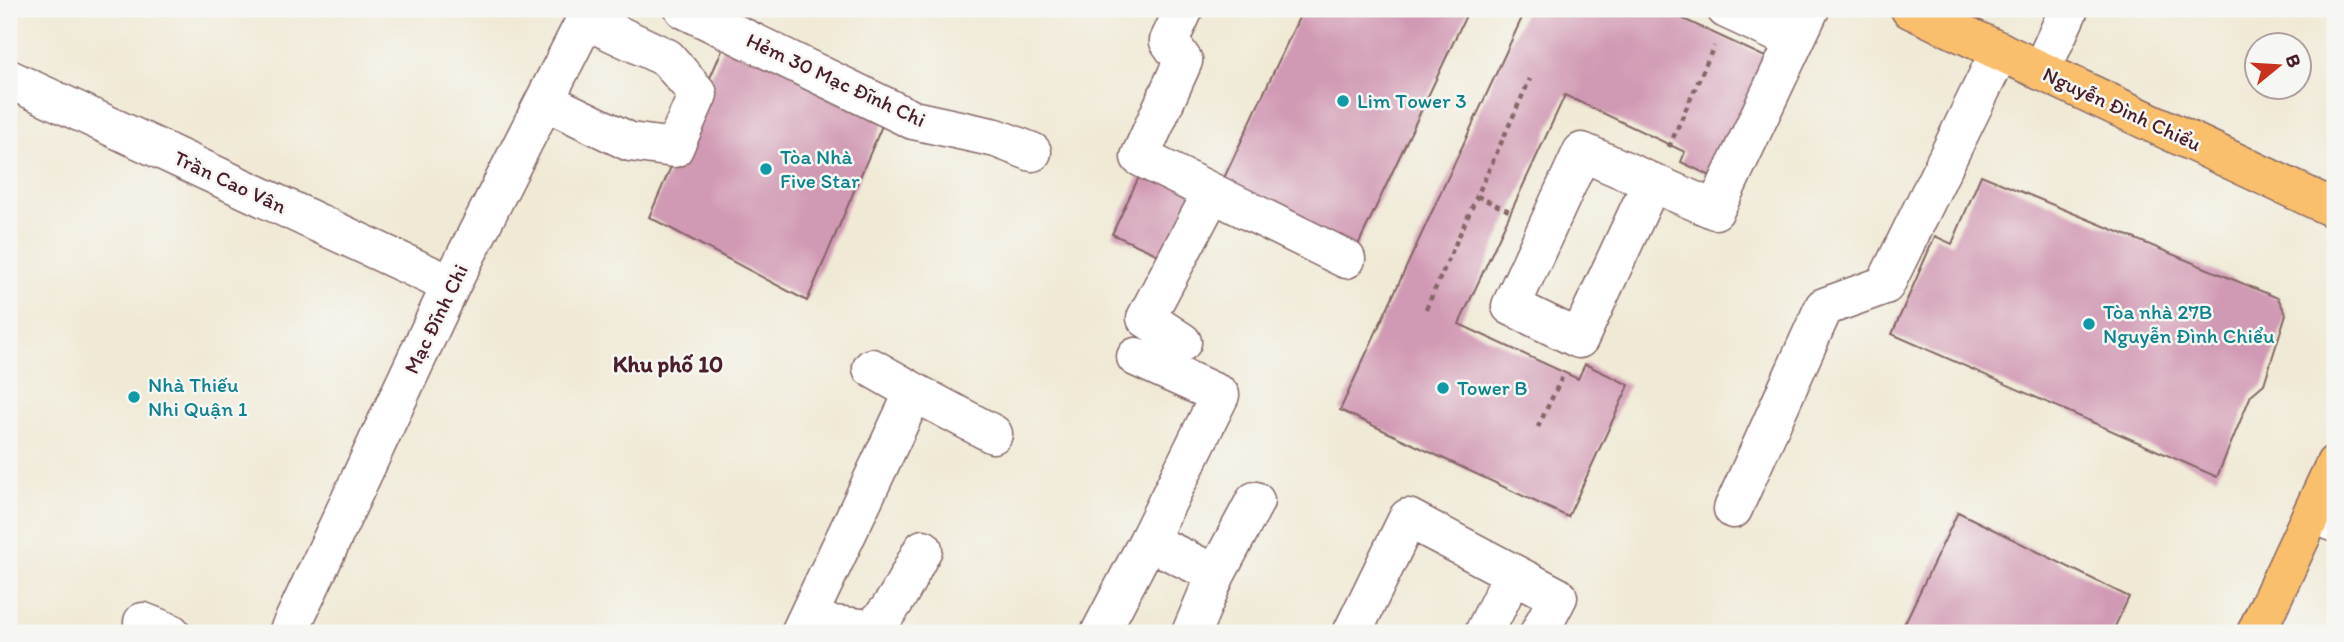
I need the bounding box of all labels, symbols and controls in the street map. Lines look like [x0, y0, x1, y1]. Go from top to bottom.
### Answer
street label: Hẻm 30 Mạc Đĩnh Chi [743, 27, 930, 132]
north arrow [2242, 32, 2312, 102]
text: B [2281, 52, 2307, 70]
street label: Nguyễn Đình Chiểu [2039, 61, 2206, 156]
place label: Lim Tower 3 [1357, 88, 1467, 113]
marker: Lim Tower 3 [1335, 93, 1351, 109]
place label: Tòa Nhà Five Star [780, 144, 860, 193]
street label: Trần Cao Vân [170, 145, 291, 219]
marker: Tòa Nhà Five Star [758, 161, 774, 177]
street label: Mạc Đĩnh Chi [398, 260, 473, 378]
place label: Tòa nhà 27B Nguyễn Đình Chiểu [2103, 299, 2275, 348]
marker: Tòa nhà 27B Nguyễn Đình Chiểu [2081, 316, 2097, 332]
district label: Khu phố 10 [613, 350, 723, 378]
place label: Nhà Thiếu Nhi Quận 1 [148, 372, 248, 421]
place label: Tower B [1457, 375, 1528, 400]
marker: Tower B [1435, 380, 1451, 396]
marker: Nhà Thiếu Nhi Quận 1 [126, 389, 142, 405]

